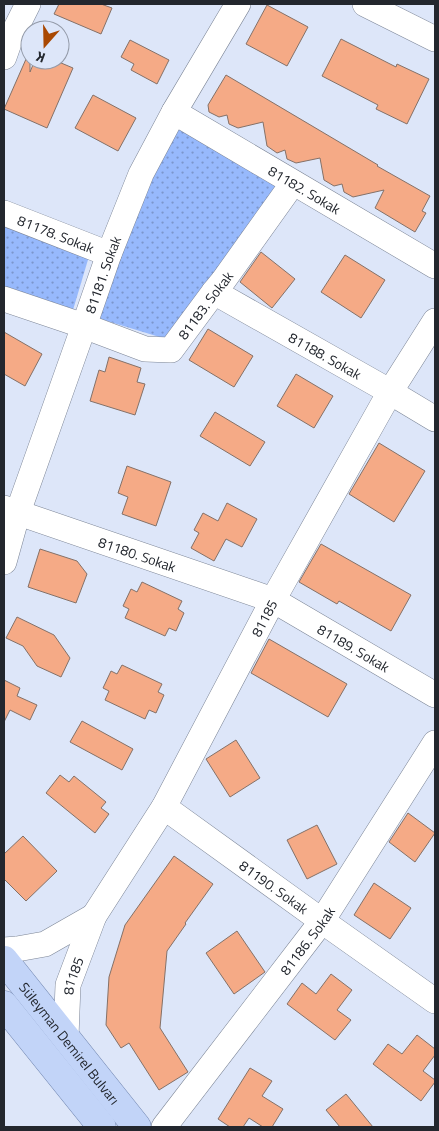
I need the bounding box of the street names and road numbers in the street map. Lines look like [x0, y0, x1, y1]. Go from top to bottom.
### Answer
street label: 81182. Sokak [265, 160, 345, 219]
street label: 81178. Sokak [15, 209, 98, 258]
street label: 81181. Sokak [79, 232, 126, 316]
street label: 81183. Sokak [172, 266, 238, 343]
street label: 81188. Sokak [285, 326, 366, 384]
street label: 81180. Sokak [96, 531, 179, 577]
street label: 81185 [245, 596, 282, 640]
street label: 81189. Sokak [314, 618, 394, 677]
street label: 81190. Sokak [235, 854, 313, 919]
street label: 81186. Sokak [274, 902, 339, 979]
street label: 81185 [57, 953, 88, 995]
street label: Süleyman Demirel Bulvarı [15, 977, 125, 1109]

